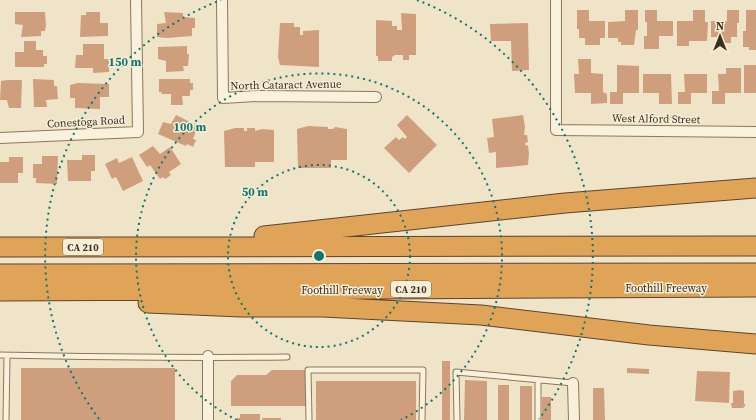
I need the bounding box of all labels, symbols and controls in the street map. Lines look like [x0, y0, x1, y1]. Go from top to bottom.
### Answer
north arrow [700, 16, 740, 56]
text: N [716, 19, 724, 34]
text: 150 m [109, 54, 142, 70]
street label: North Cataract Avenue [230, 77, 342, 93]
street label: West Alford Street [612, 111, 701, 127]
street label: Conestoga Road [47, 112, 126, 132]
text: 100 m [174, 119, 207, 135]
text: 50 m [242, 184, 268, 200]
road number: CA 210 [63, 239, 103, 255]
centre of rings [312, 249, 326, 263]
road number: CA 210 [391, 281, 431, 297]
street label: Foothill Freeway [625, 281, 707, 296]
street label: Foothill Freeway [301, 283, 383, 298]

